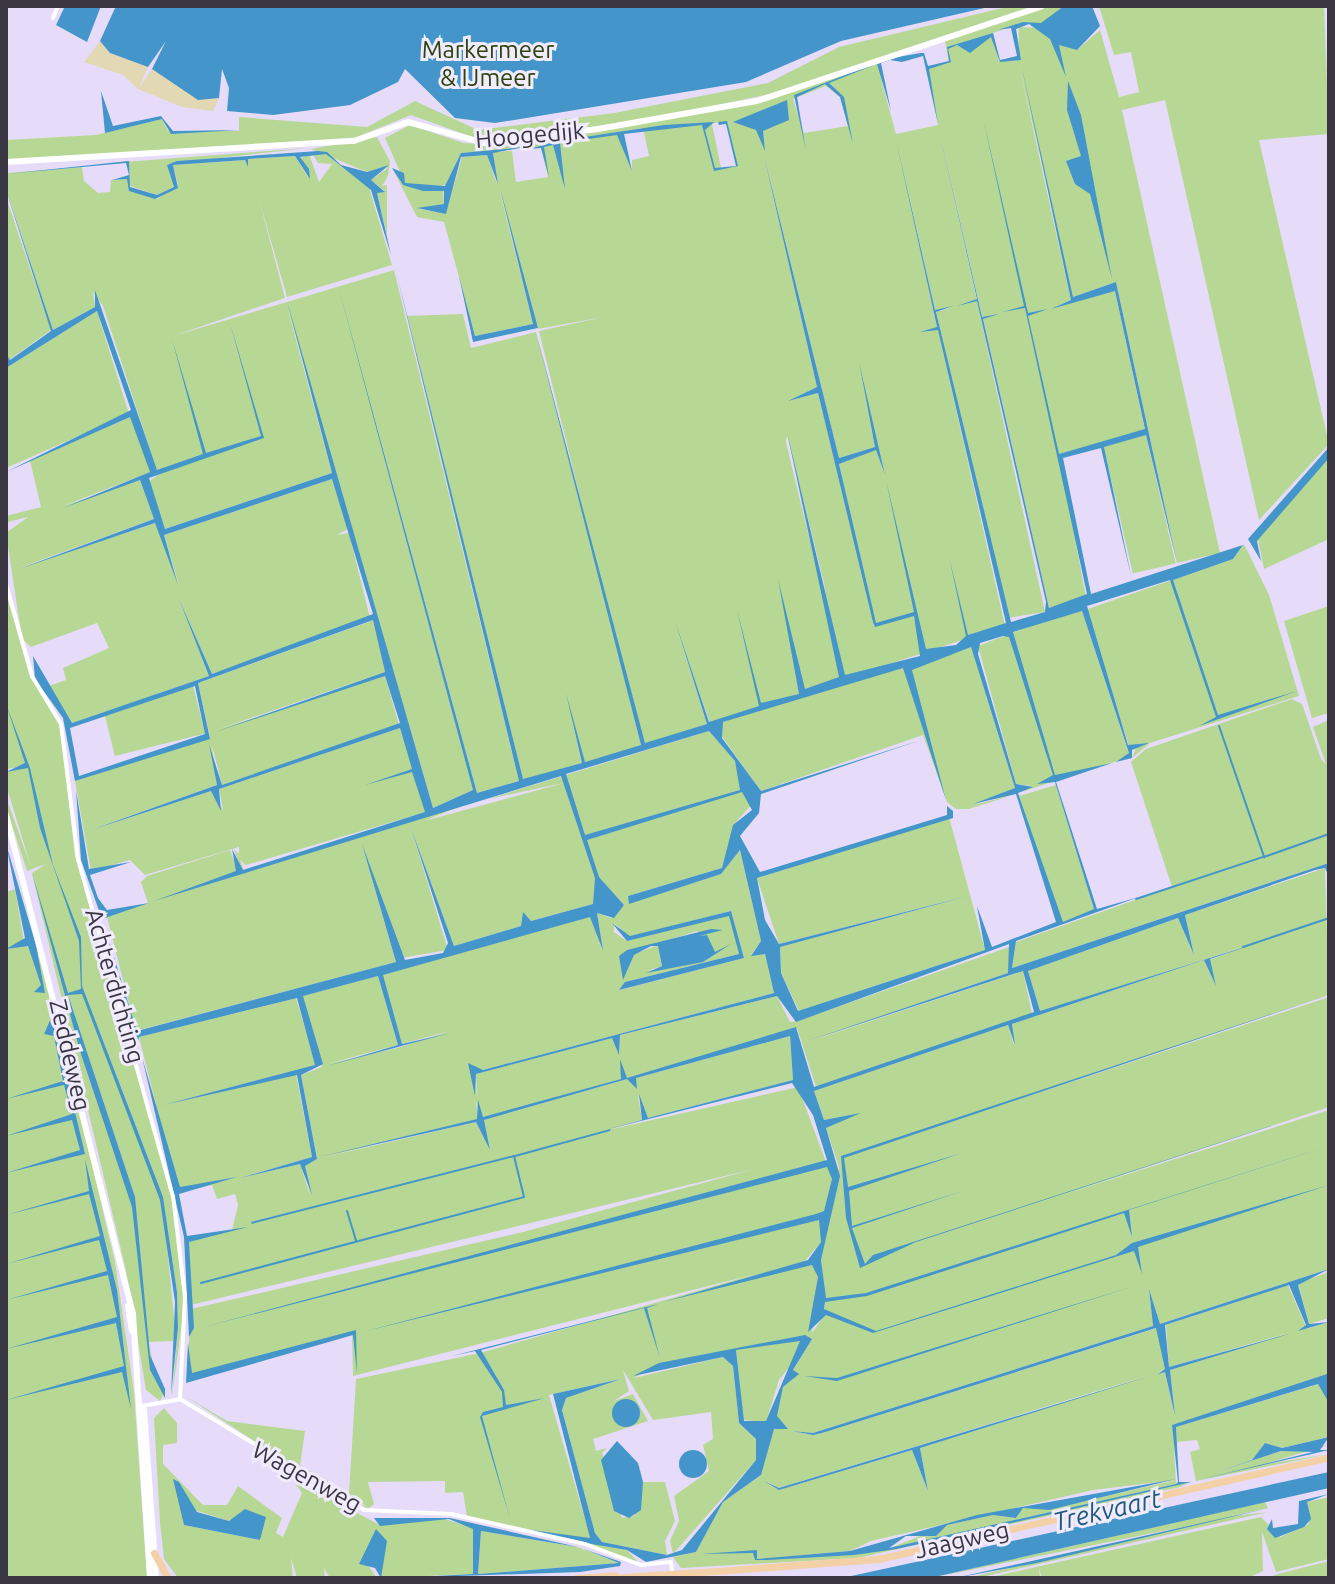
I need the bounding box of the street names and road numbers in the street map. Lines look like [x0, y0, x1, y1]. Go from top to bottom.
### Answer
street label: Hoogedijk [474, 116, 586, 154]
street label: Achterdichting [79, 905, 151, 1067]
street label: Zeddeweg [43, 996, 97, 1114]
street label: Wagenweg [247, 1435, 367, 1519]
street label: Jaagweg [912, 1515, 1012, 1565]

